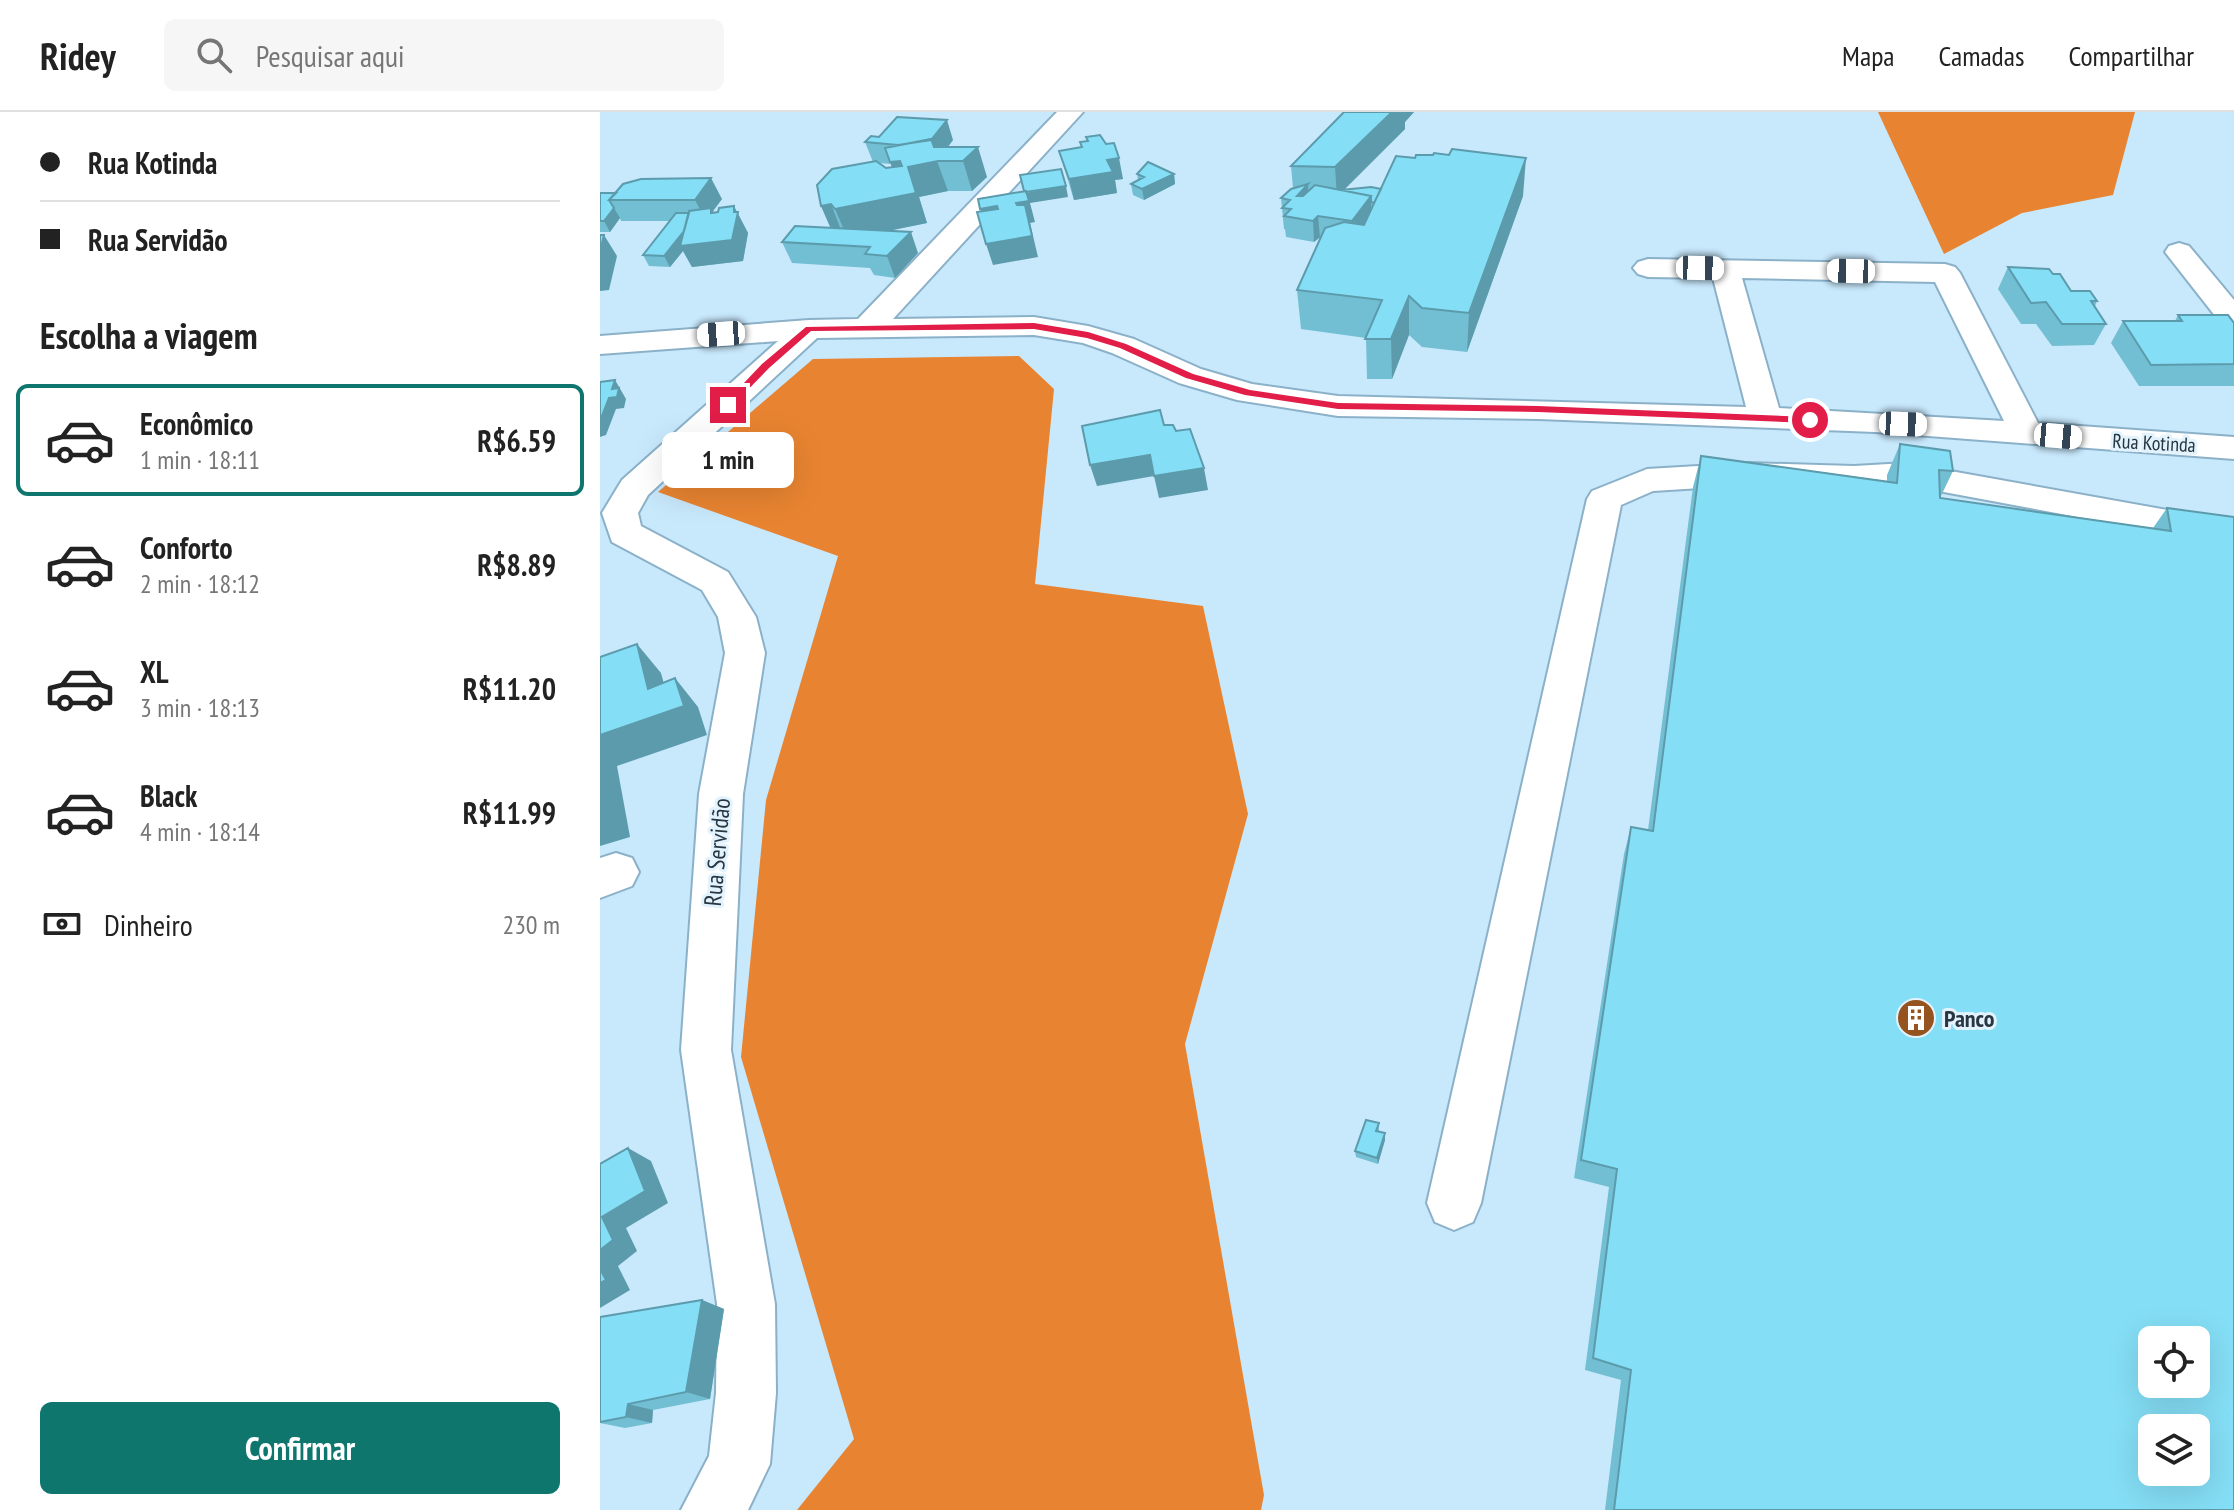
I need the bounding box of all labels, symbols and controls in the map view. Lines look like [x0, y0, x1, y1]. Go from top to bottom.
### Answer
search box [164, 19, 724, 91]
text: Ridey [40, 31, 116, 80]
icon: search [192, 33, 236, 77]
text: Pesquisar aqui [256, 36, 405, 75]
text: Mapa [1842, 37, 1895, 74]
text: Camadas [1939, 37, 2024, 74]
text: Compartilhar [2068, 37, 2194, 74]
text: Rua Kotinda [88, 143, 217, 182]
text: Rua Servidão [88, 220, 228, 259]
car [1676, 256, 1724, 280]
car [1827, 259, 1875, 283]
text: Escolha a viagem [40, 312, 258, 359]
car [696, 320, 746, 348]
route end [710, 387, 746, 423]
route start [1792, 402, 1828, 438]
icon: car [44, 404, 116, 476]
text: Econômico [140, 404, 253, 443]
car [1879, 411, 1927, 437]
text: R$6.59 [477, 421, 556, 460]
car [2033, 422, 2083, 450]
street label: Rua Kotinda [2112, 428, 2196, 458]
callout: 1 min [662, 433, 794, 489]
text: 1 min · 18:11 [140, 443, 260, 476]
text: 1 min [702, 443, 754, 476]
icon: car [44, 528, 116, 600]
text: Conforto [140, 528, 233, 567]
text: R$8.89 [477, 545, 556, 584]
text: 2 min · 18:12 [140, 567, 260, 600]
icon: car [44, 652, 116, 724]
text: XL [140, 652, 169, 691]
text: R$11.20 [463, 669, 556, 708]
text: 3 min · 18:13 [140, 691, 260, 724]
icon: car [44, 776, 116, 848]
text: Black [140, 776, 197, 815]
text: R$11.99 [463, 793, 556, 832]
street label: Rua Servidão [697, 797, 737, 907]
text: 4 min · 18:14 [140, 815, 260, 848]
icon: cash [40, 902, 84, 946]
text: Dinheiro [104, 905, 193, 944]
text: 230 m [502, 908, 560, 941]
building icon: Panco [1895, 997, 1937, 1039]
place label: Panco [1944, 1003, 1995, 1034]
map controls [2138, 1326, 2210, 1486]
button: locate [2138, 1326, 2210, 1398]
button: Confirmar [40, 1402, 560, 1494]
button: layers [2138, 1414, 2210, 1486]

